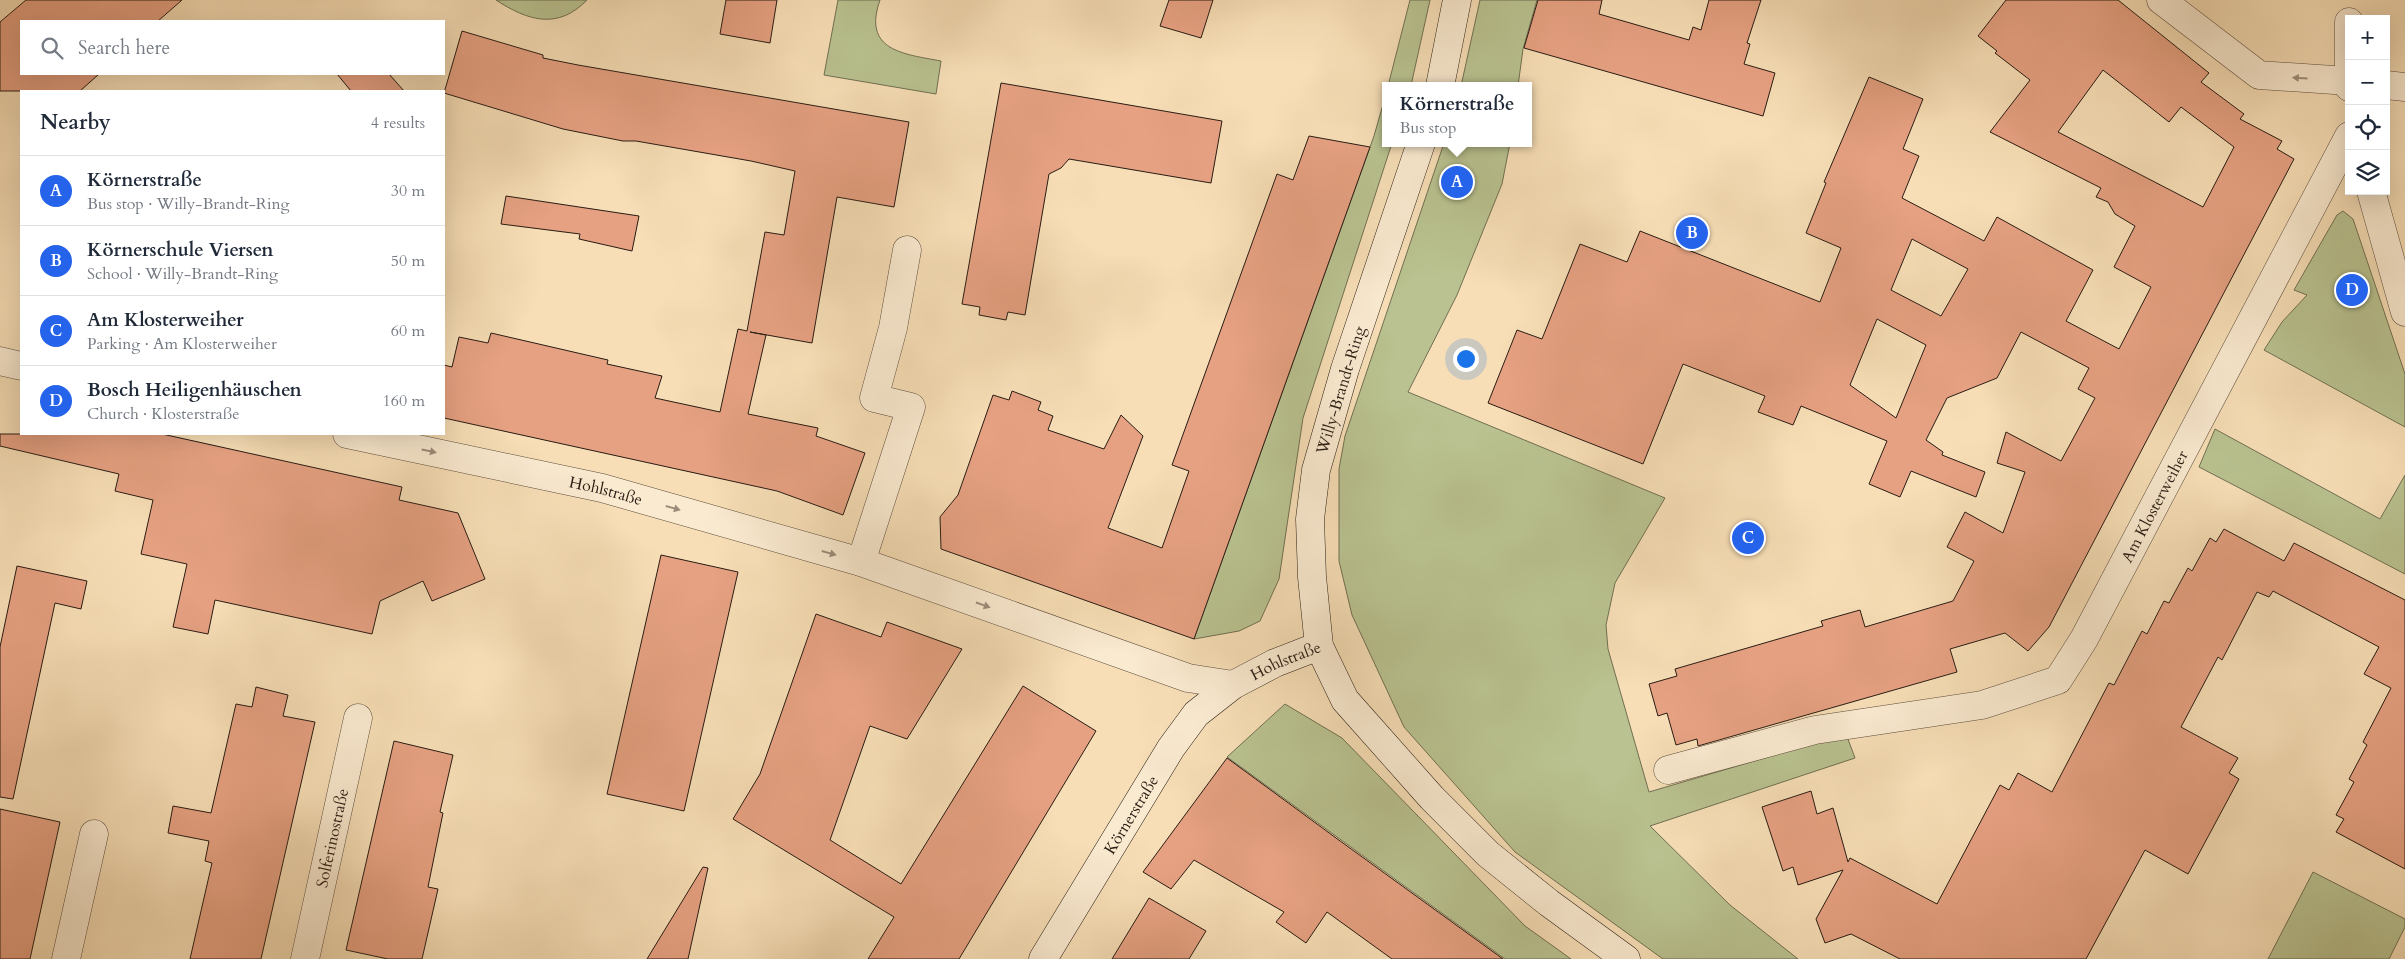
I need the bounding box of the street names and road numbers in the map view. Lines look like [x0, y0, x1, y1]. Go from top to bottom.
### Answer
street label: Willy-Brandt-Ring [1311, 323, 1371, 458]
street label: Am Klosterweiher [2116, 446, 2194, 566]
street label: Hohlstraße [567, 471, 645, 511]
street label: Hohlstraße [1247, 636, 1324, 686]
street label: Körnerstraße [1099, 771, 1164, 859]
street label: Solferinostraße [311, 786, 354, 890]

